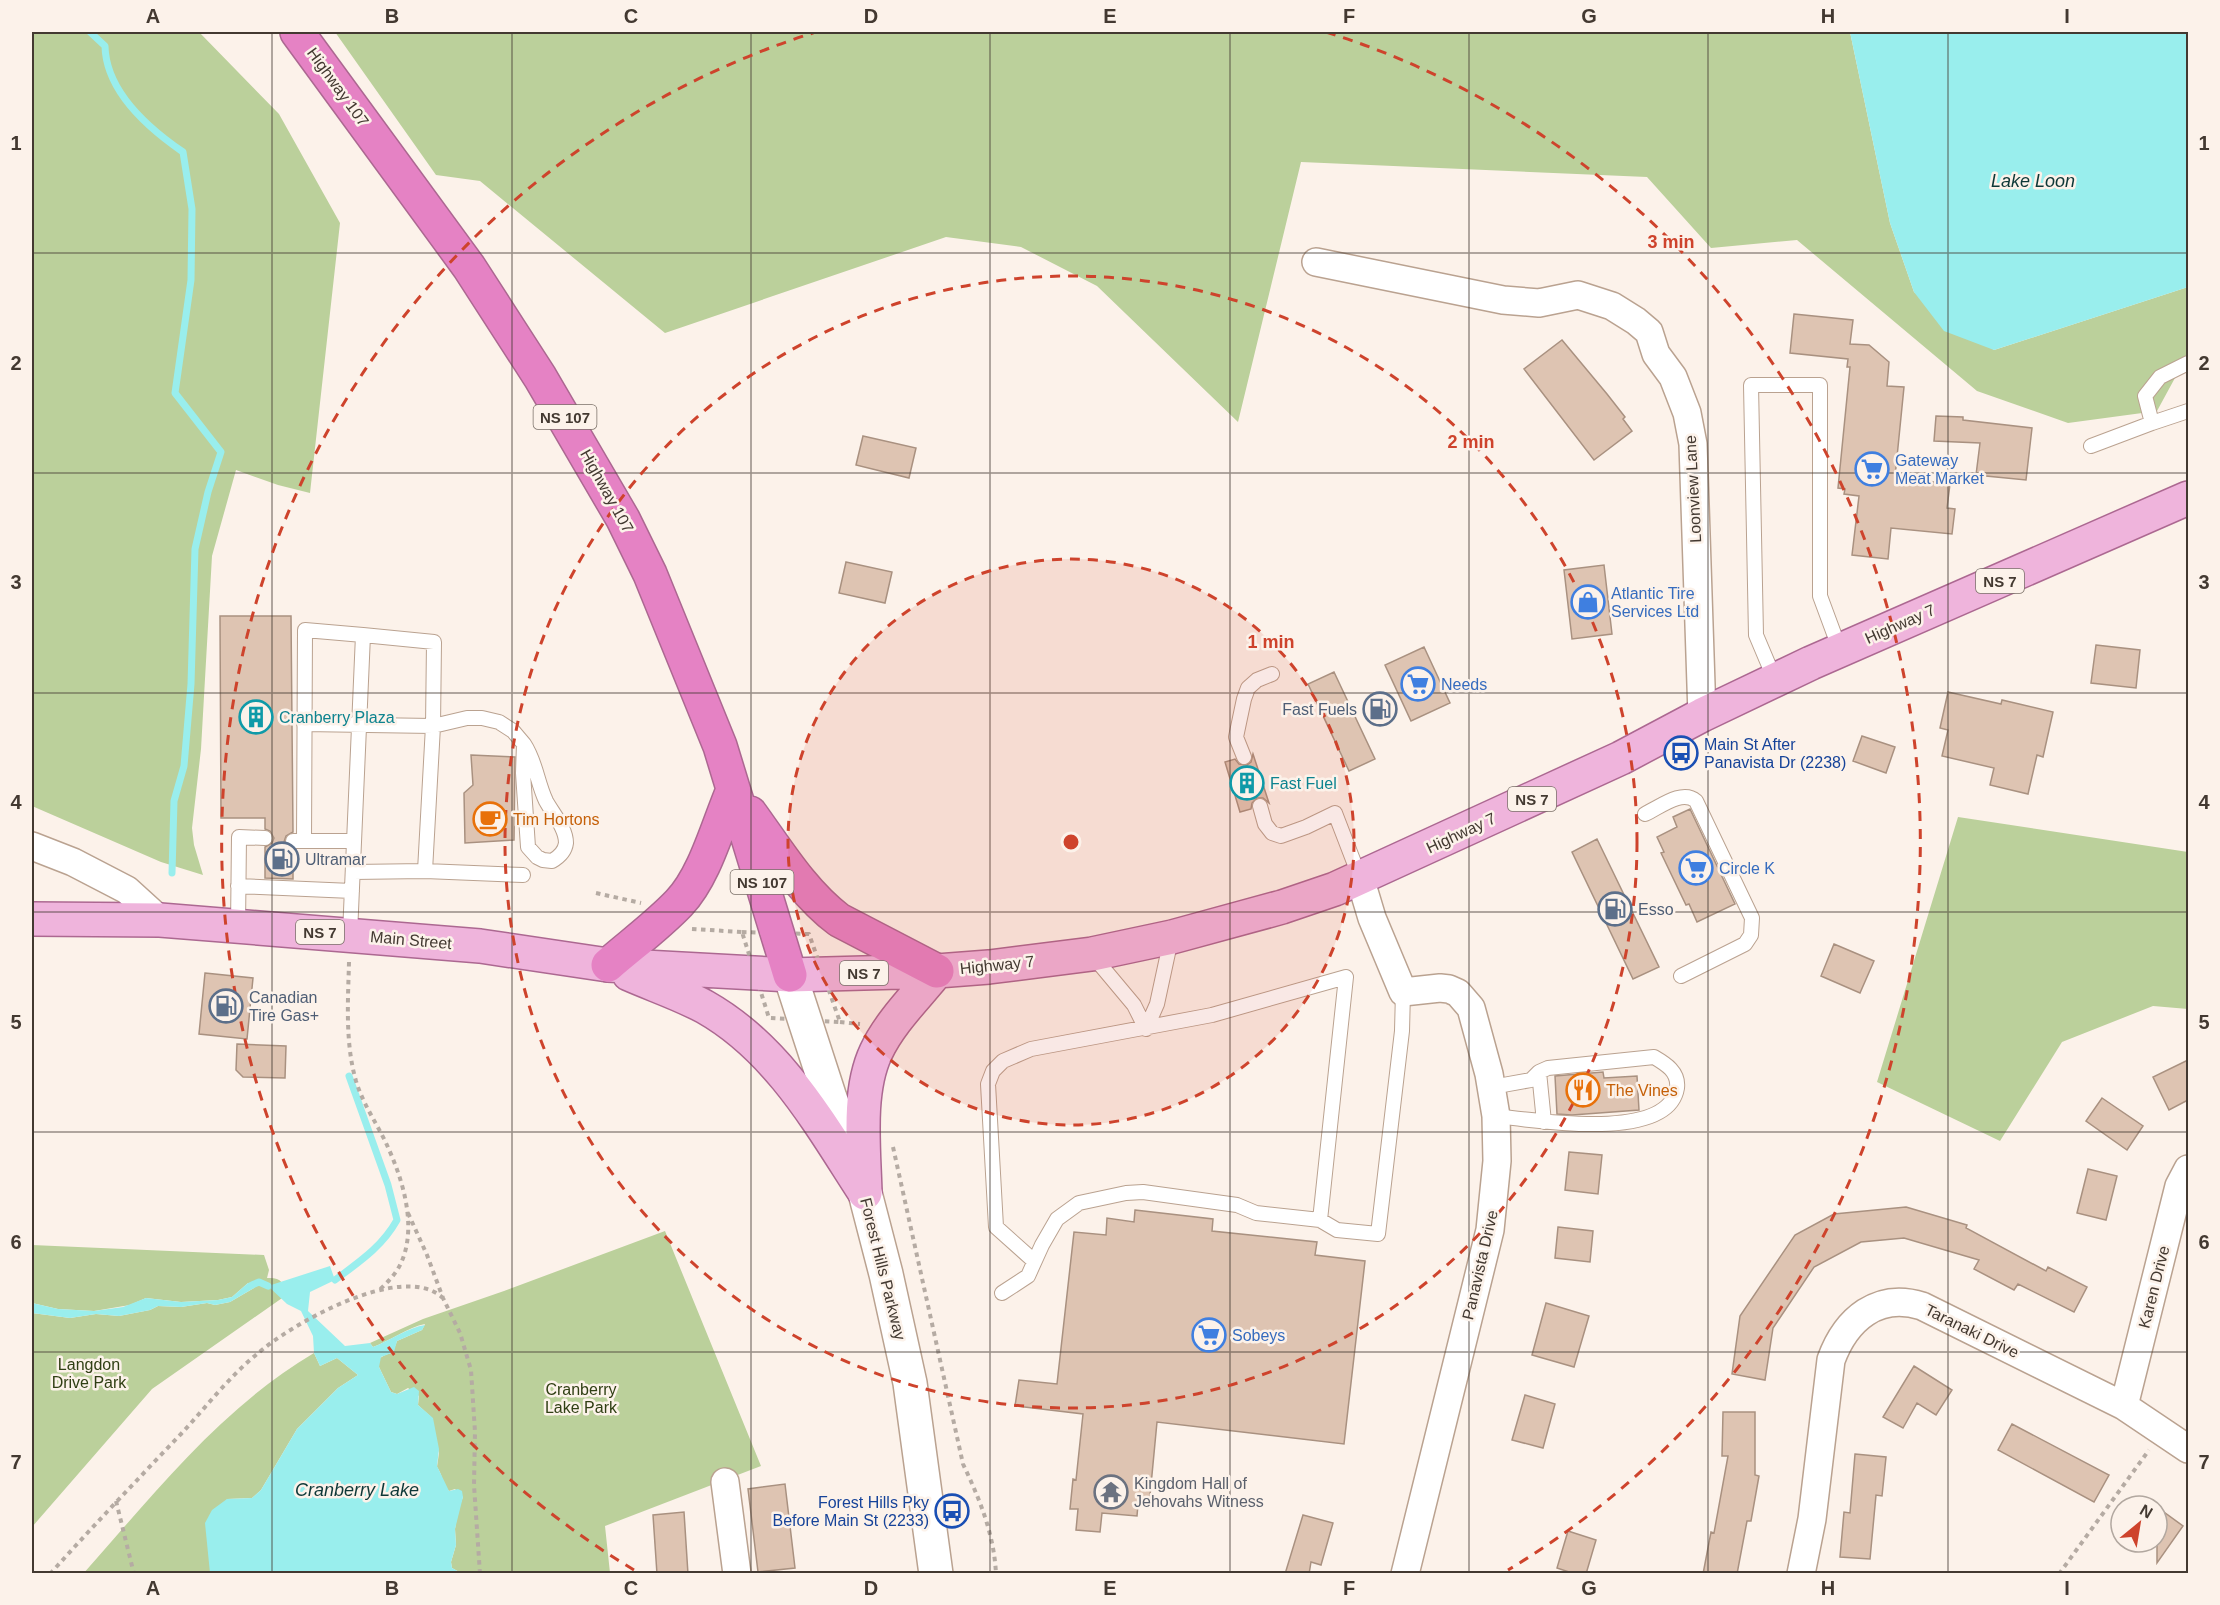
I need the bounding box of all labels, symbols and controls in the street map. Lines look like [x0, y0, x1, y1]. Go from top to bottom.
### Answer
text: A [146, 5, 160, 27]
text: B [385, 5, 399, 27]
text: C [624, 5, 638, 27]
text: D [864, 5, 878, 27]
text: E [1103, 5, 1117, 27]
text: F [1343, 5, 1355, 27]
text: G [1581, 5, 1597, 27]
text: H [1821, 5, 1835, 27]
text: I [2064, 5, 2070, 27]
street label: Highway 107 [304, 45, 372, 129]
text: 1 [10, 132, 22, 154]
text: 1 [2198, 132, 2210, 154]
water label: Lake Loon [1991, 171, 2075, 191]
text: 3 min [1647, 232, 1695, 252]
text: 2 [10, 352, 22, 374]
text: 2 [2198, 352, 2210, 374]
road number: NS 107 [534, 405, 596, 429]
text: 2 min [1447, 432, 1495, 452]
street label: Loonview Lane [1682, 435, 1704, 543]
street label: Highway 107 [577, 446, 637, 536]
supermarket icon: Gateway Meat Market [1854, 451, 1890, 487]
place label: Gateway Meat Market [1895, 452, 1984, 487]
road number: NS 7 [1976, 569, 2024, 593]
text: 3 [10, 571, 22, 593]
text: 3 [2198, 571, 2210, 593]
shop icon: Atlantic Tire Services Ltd [1570, 584, 1606, 620]
place label: Atlantic Tire Services Ltd [1611, 585, 1699, 620]
street label: Highway 7 [1862, 601, 1938, 647]
text: 1 min [1247, 632, 1295, 652]
supermarket icon: Needs [1400, 666, 1436, 702]
place label: Needs [1441, 676, 1487, 693]
fuel station icon: Fast Fuels [1362, 691, 1398, 727]
building icon: Cranberry Plaza [238, 699, 274, 735]
place label: Fast Fuels [1282, 701, 1357, 718]
place label: Cranberry Plaza [279, 709, 395, 726]
bus stop icon: Main St After Panavista Dr (2238) [1663, 735, 1699, 771]
place label: Main St After Panavista Dr (2238) [1704, 736, 1846, 771]
building icon: Fast Fuel [1229, 765, 1265, 801]
place label: Fast Fuel [1270, 775, 1337, 792]
road number: NS 7 [1508, 787, 1556, 811]
text: 4 [10, 791, 22, 813]
text: 4 [2198, 791, 2210, 813]
cafe icon: Tim Hortons [472, 801, 508, 837]
street label: Highway 7 [1424, 809, 1499, 856]
place label: Tim Hortons [513, 811, 600, 828]
centre of rings [1061, 832, 1081, 852]
fuel station icon: Ultramar [264, 841, 300, 877]
supermarket icon: Circle K [1678, 850, 1714, 886]
place label: Ultramar [305, 851, 367, 868]
place label: Circle K [1719, 860, 1775, 877]
road number: NS 107 [730, 870, 794, 894]
fuel station icon: Esso [1597, 891, 1633, 927]
place label: Esso [1638, 901, 1674, 918]
road number: NS 7 [296, 920, 344, 944]
street label: Main Street [370, 928, 453, 952]
street label: Highway 7 [959, 953, 1035, 977]
road number: NS 7 [840, 961, 888, 985]
fuel station icon: Canadian Tire Gas+ [208, 988, 244, 1024]
place label: Canadian Tire Gas+ [249, 989, 319, 1024]
text: 5 [10, 1011, 22, 1033]
text: 5 [2198, 1011, 2210, 1033]
restaurant icon: The Vines [1565, 1072, 1601, 1108]
place label: The Vines [1606, 1082, 1678, 1099]
street label: Forest Hills Parkway [857, 1196, 909, 1342]
street label: Panavista Drive [1459, 1208, 1501, 1321]
text: 6 [10, 1231, 22, 1253]
text: 6 [2198, 1231, 2210, 1253]
street label: Karen Drive [2136, 1244, 2172, 1330]
street label: Taranaki Drive [1922, 1301, 2022, 1361]
supermarket icon: Sobeys [1191, 1317, 1227, 1353]
place label: Sobeys [1232, 1327, 1285, 1344]
park label: Langdon Drive Park [52, 1356, 127, 1391]
park label: Cranberry Lake Park [545, 1381, 618, 1416]
text: 7 [10, 1451, 22, 1473]
text: 7 [2198, 1451, 2210, 1473]
temple icon: Kingdom Hall of Jehovahs Witness [1093, 1474, 1129, 1510]
place label: Kingdom Hall of Jehovahs Witness [1134, 1475, 1264, 1510]
water label: Cranberry Lake [295, 1480, 419, 1500]
bus stop icon: Forest Hills Pky Before Main St (2233) [934, 1493, 970, 1529]
place label: Forest Hills Pky Before Main St (2233) [772, 1494, 929, 1529]
north arrow [2109, 1494, 2169, 1554]
text: N [2137, 1501, 2156, 1522]
text: A [146, 1577, 160, 1599]
text: B [385, 1577, 399, 1599]
text: C [624, 1577, 638, 1599]
text: D [864, 1577, 878, 1599]
text: E [1103, 1577, 1117, 1599]
text: F [1343, 1577, 1355, 1599]
text: G [1581, 1577, 1597, 1599]
text: H [1821, 1577, 1835, 1599]
text: I [2064, 1577, 2070, 1599]

